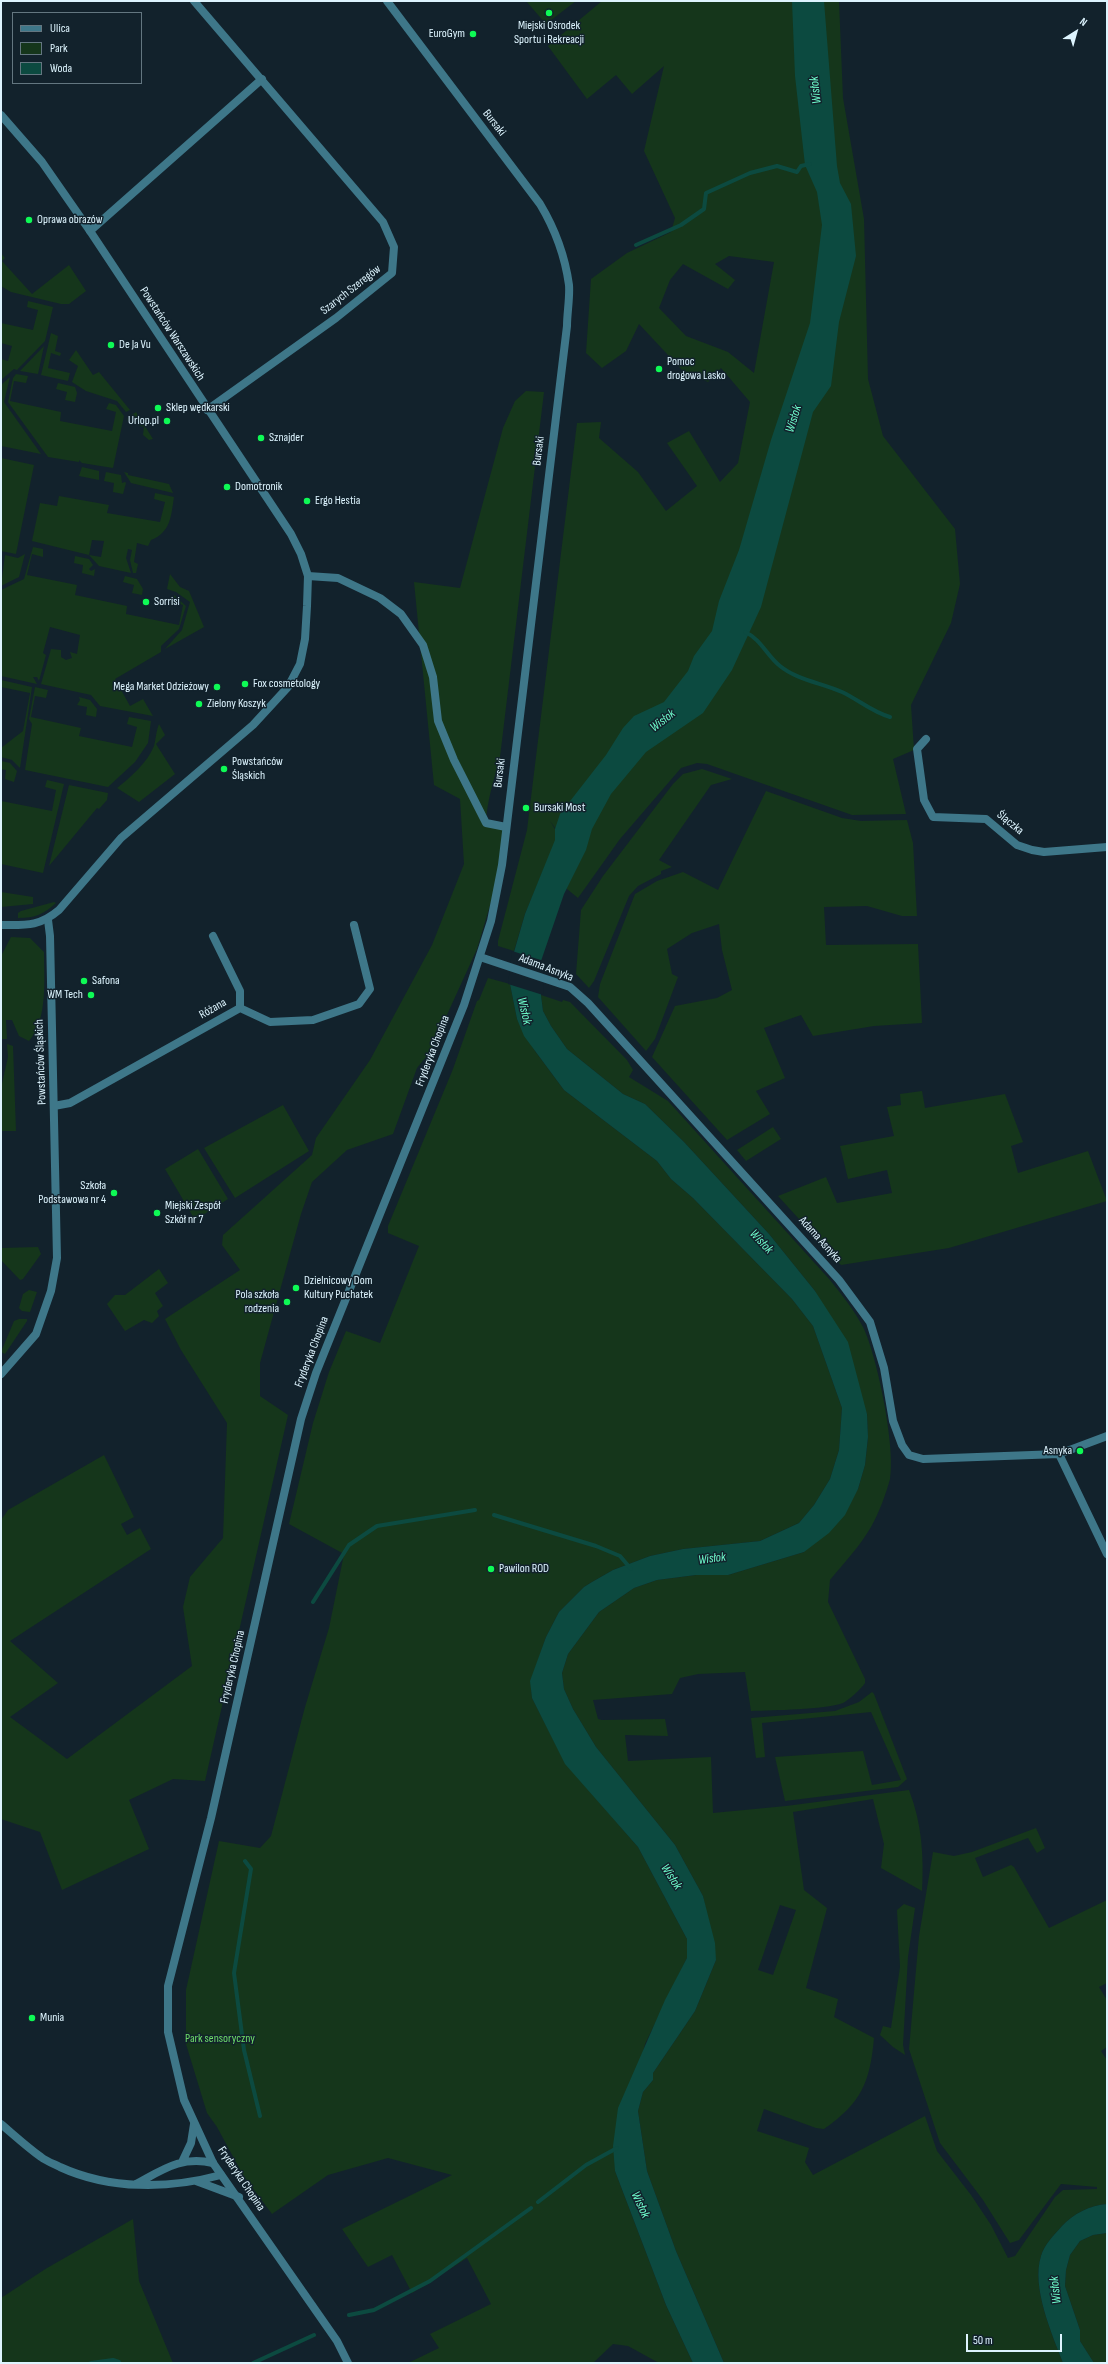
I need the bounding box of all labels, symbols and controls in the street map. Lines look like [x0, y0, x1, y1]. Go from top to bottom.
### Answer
marker: Miejski Ośrodek Sportu i Rekreacji [544, 8, 554, 18]
legend [12, 12, 142, 84]
north arrow [1056, 12, 1096, 52]
text: N [1077, 15, 1090, 29]
place label: Miejski Ośrodek Sportu i Rekreacji [514, 19, 584, 47]
text: Ulica [50, 21, 70, 36]
place label: EuroGym [429, 27, 465, 41]
marker: EuroGym [468, 29, 478, 39]
text: Park [50, 41, 68, 56]
text: Woda [50, 61, 72, 76]
water label: Wisłok [807, 75, 825, 105]
street label: Bursaki [479, 107, 509, 139]
place label: Oprawa obrazów [37, 213, 102, 227]
marker: Oprawa obrazów [24, 215, 34, 225]
street label: Szarych Szeregów [318, 262, 384, 318]
street label: Powstańców Warszawskich [136, 284, 208, 384]
place label: De Ja Vu [119, 338, 151, 352]
marker: De Ja Vu [106, 340, 116, 350]
place label: Pomoc drogowa Lasko [667, 355, 726, 383]
marker: Pomoc drogowa Lasko [654, 364, 664, 374]
place label: Sklep wędkarski [166, 401, 230, 415]
marker: Sklep wędkarski [153, 403, 163, 413]
water label: Wisłok [782, 403, 806, 435]
place label: Urlop.pl [128, 414, 159, 428]
marker: Urlop.pl [162, 416, 172, 426]
place label: Sznajder [269, 431, 304, 445]
marker: Sznajder [256, 433, 266, 443]
street label: Bursaki [530, 436, 548, 466]
place label: Domotronik [235, 480, 282, 494]
marker: Domotronik [222, 482, 232, 492]
place label: Ergo Hestia [315, 494, 360, 508]
marker: Ergo Hestia [302, 496, 312, 506]
place label: Sorrisi [154, 595, 180, 609]
marker: Sorrisi [141, 597, 151, 607]
place label: Fox cosmetology [253, 677, 320, 691]
marker: Fox cosmetology [240, 679, 250, 689]
place label: Mega Market Odzieżowy [113, 680, 209, 694]
marker: Mega Market Odzieżowy [212, 682, 222, 692]
place label: Zielony Koszyk [207, 697, 266, 711]
marker: Zielony Koszyk [194, 699, 204, 709]
water label: Wisłok [647, 706, 679, 736]
place label: Powstańców Śląskich [232, 755, 283, 783]
street label: Bursaki [491, 758, 509, 788]
marker: Powstańców Śląskich [219, 764, 229, 774]
place label: Bursaki Most [534, 801, 585, 815]
marker: Bursaki Most [521, 803, 531, 813]
street label: Ślączka [994, 808, 1026, 838]
street label: Adama Asnyka [517, 951, 575, 985]
place label: Safona [92, 974, 120, 988]
marker: Safona [79, 976, 89, 986]
place label: WM Tech [47, 988, 83, 1002]
marker: WM Tech [86, 990, 96, 1000]
street label: Różana [197, 996, 229, 1022]
water label: Wisłok [513, 996, 535, 1026]
street label: Fryderyka Chopina [413, 1014, 453, 1088]
street label: Powstańców Śląskich [32, 1019, 50, 1105]
place label: Szkoła Podstawowa nr 4 [38, 1179, 106, 1207]
marker: Szkoła Podstawowa nr 4 [109, 1188, 119, 1198]
place label: Miejski Zespół Szkół nr 7 [165, 1199, 220, 1227]
marker: Miejski Zespół Szkół nr 7 [152, 1208, 162, 1218]
street label: Adama Asnyka [795, 1214, 845, 1266]
water label: Wisłok [746, 1227, 776, 1257]
place label: Dzielnicowy Dom Kultury Puchatek [304, 1274, 373, 1302]
marker: Dzielnicowy Dom Kultury Puchatek [291, 1283, 301, 1293]
place label: Pola szkoła rodzenia [236, 1288, 279, 1316]
marker: Pola szkoła rodzenia [282, 1297, 292, 1307]
street label: Fryderyka Chopina [292, 1315, 332, 1389]
place label: Asnyka [1044, 1444, 1072, 1458]
marker: Asnyka [1075, 1446, 1085, 1456]
water label: Wisłok [697, 1550, 727, 1568]
place label: Pawilon ROD [499, 1562, 549, 1576]
marker: Pawilon ROD [486, 1564, 496, 1574]
street label: Fryderyka Chopina [218, 1629, 248, 1705]
water label: Wisłok [657, 1861, 685, 1893]
place label: Munia [40, 2011, 64, 2025]
marker: Munia [27, 2013, 37, 2023]
park label: Park sensoryczny [185, 2032, 255, 2046]
street label: Fryderyka Chopina [214, 2144, 268, 2214]
water label: Wisłok [627, 2189, 653, 2221]
water label: Wisłok [1047, 2275, 1065, 2305]
scale bar [968, 2326, 1064, 2352]
text: 50 m [973, 2333, 993, 2348]

